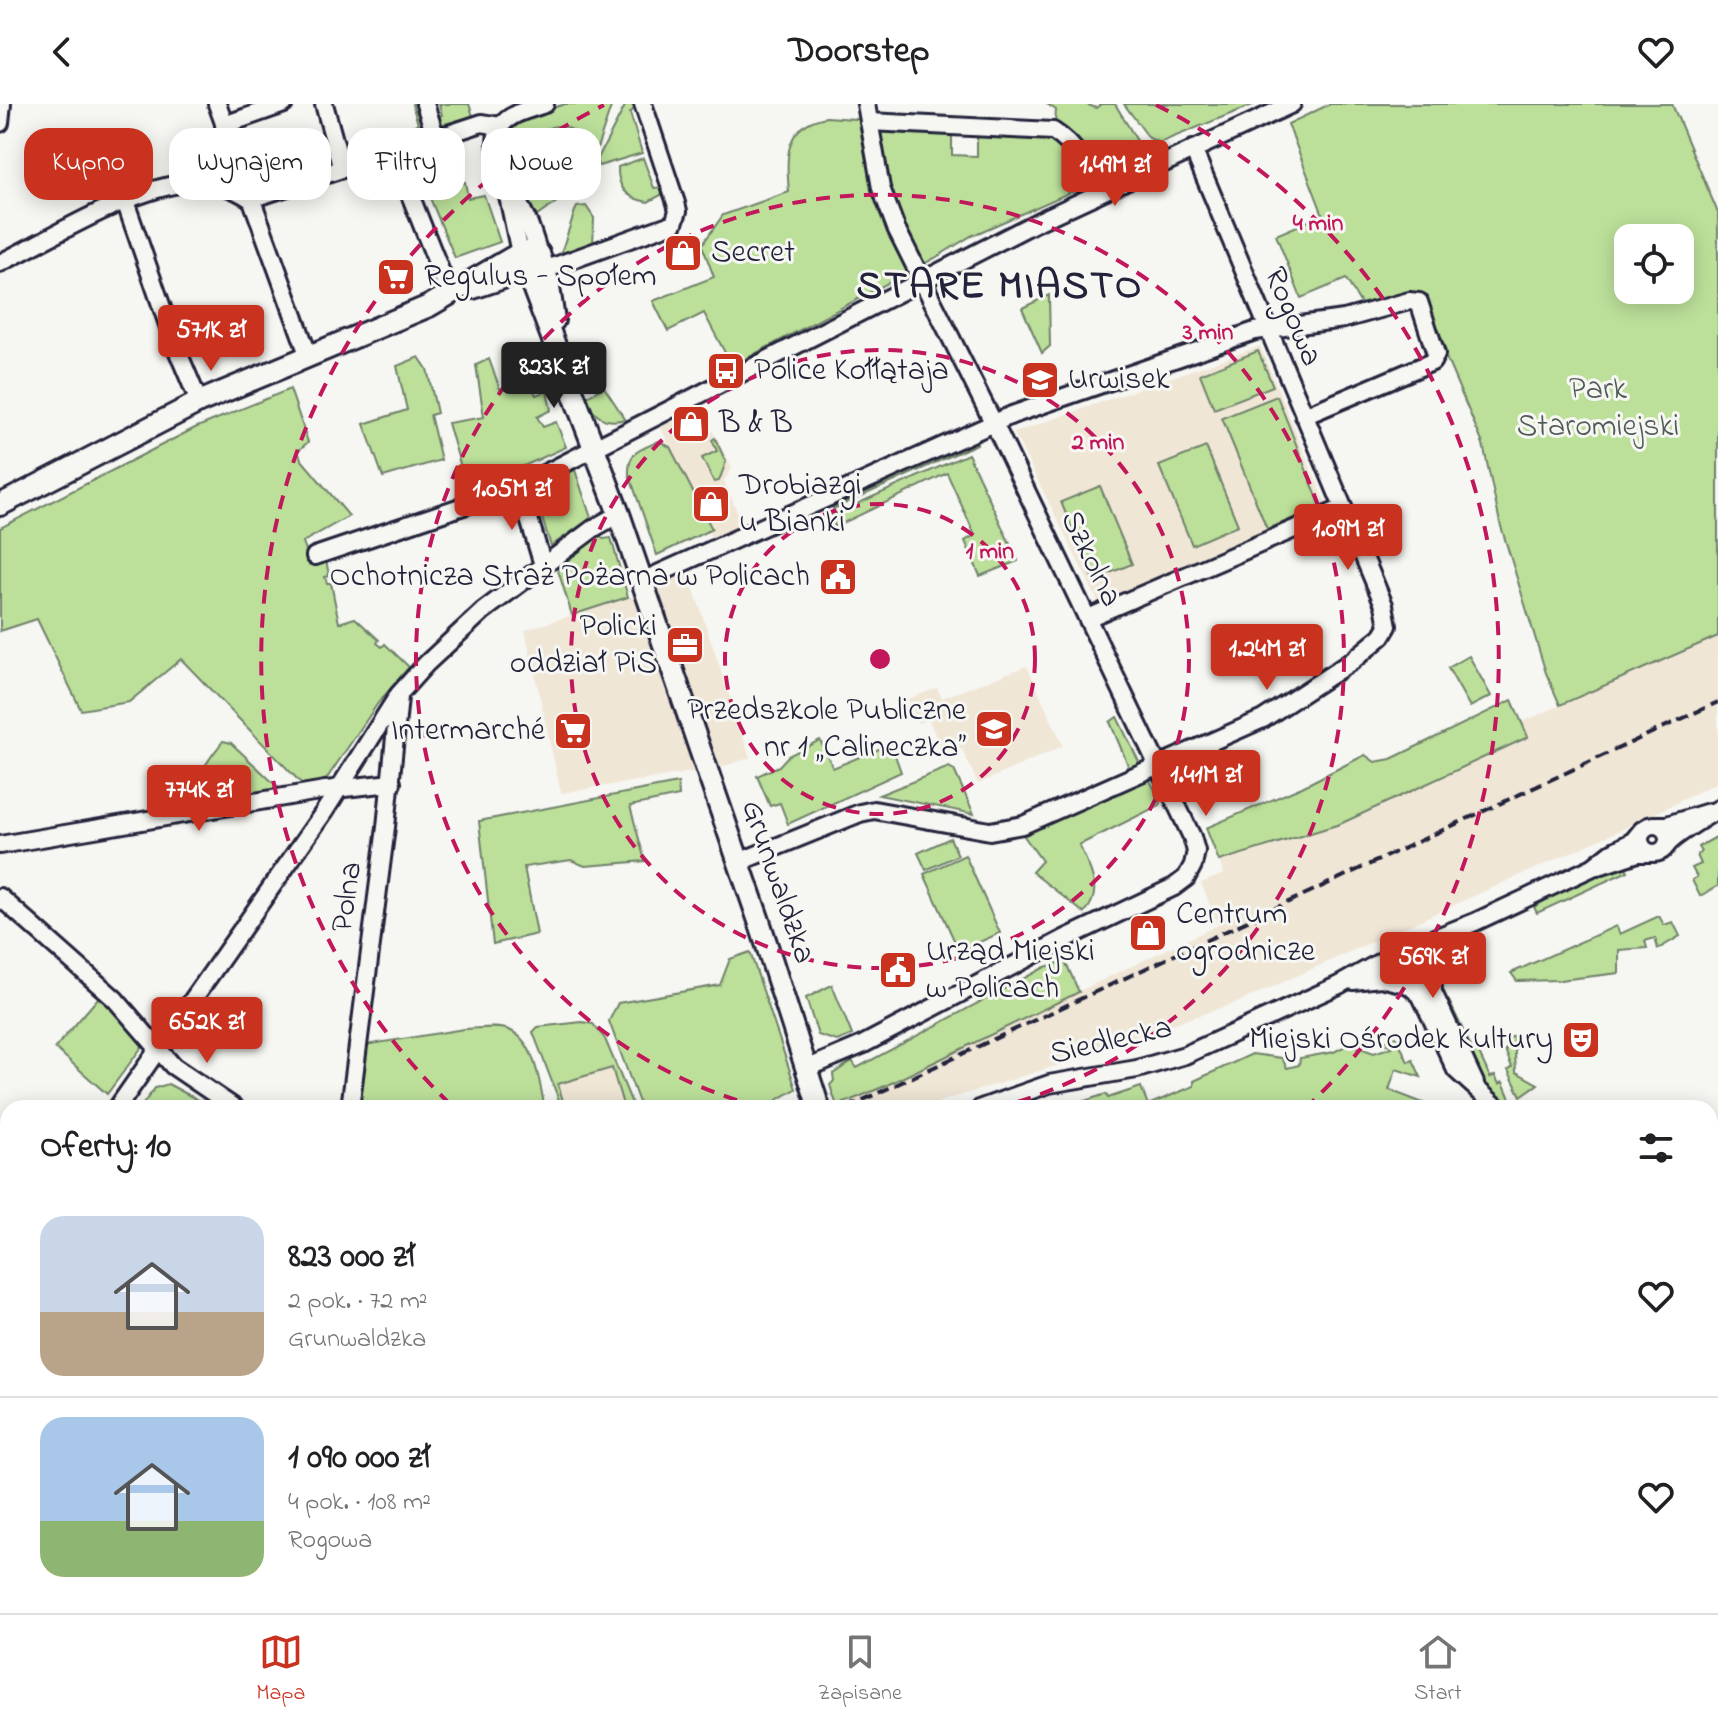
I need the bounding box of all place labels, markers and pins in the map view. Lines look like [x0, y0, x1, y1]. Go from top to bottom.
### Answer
pin: 1.49M zł [1032, 140, 1198, 208]
place label: Secret [711, 230, 795, 277]
shop icon: Secret [662, 232, 704, 274]
place label: Regulus - Społem [424, 254, 657, 301]
supermarket icon: Regulus - Społem [375, 256, 417, 298]
pin: 571K zł [137, 305, 285, 373]
pin: 823K zł [480, 342, 628, 410]
place label: Police Kołłątaja [754, 348, 949, 395]
bus stop icon: Police Kołłątaja [705, 350, 747, 392]
place label: Urwisek [1068, 357, 1171, 404]
school or university icon: Urwisek [1019, 359, 1061, 401]
place label: B & B [718, 401, 793, 448]
shop icon: B & B [670, 403, 712, 445]
place label: Drobiazgi u Bianki [738, 463, 862, 547]
pin: 1.05M zł [429, 464, 595, 532]
shop icon: Drobiazgi u Bianki [690, 483, 732, 525]
pin: 1.09M zł [1265, 504, 1431, 572]
place label: Ochotnicza Straż Pożarna w Policach [330, 554, 810, 601]
public building icon: Ochotnicza Straż Pożarna w Policach [817, 556, 859, 598]
place label: Policki oddział PiS [510, 604, 657, 688]
office icon: Policki oddział PiS [664, 624, 706, 666]
pin: 1.24M zł [1184, 624, 1350, 692]
centre of rings [866, 645, 894, 673]
place label: Przedszkole Publiczne nr 1 „Calineczka” [687, 688, 967, 772]
place label: Intermarché [391, 708, 546, 755]
school or university icon: Przedszkole Publiczne nr 1 „Calineczka” [973, 708, 1015, 750]
supermarket icon: Intermarché [552, 710, 594, 752]
pin: 1.41M zł [1123, 750, 1289, 818]
pin: 774K zł [125, 765, 273, 833]
place label: Centrum ogrodnicze [1176, 892, 1316, 976]
shop icon: Centrum ogrodnicze [1127, 912, 1169, 954]
place label: Urząd Miejski w Policach [926, 929, 1095, 1013]
pin: 569K zł [1359, 932, 1507, 1000]
public building icon: Urząd Miejski w Policach [877, 949, 919, 991]
pin: 652K zł [133, 997, 281, 1065]
place label: Miejski Ośrodek Kultury [1249, 1017, 1553, 1064]
theatre icon: Miejski Ośrodek Kultury [1560, 1019, 1602, 1061]

